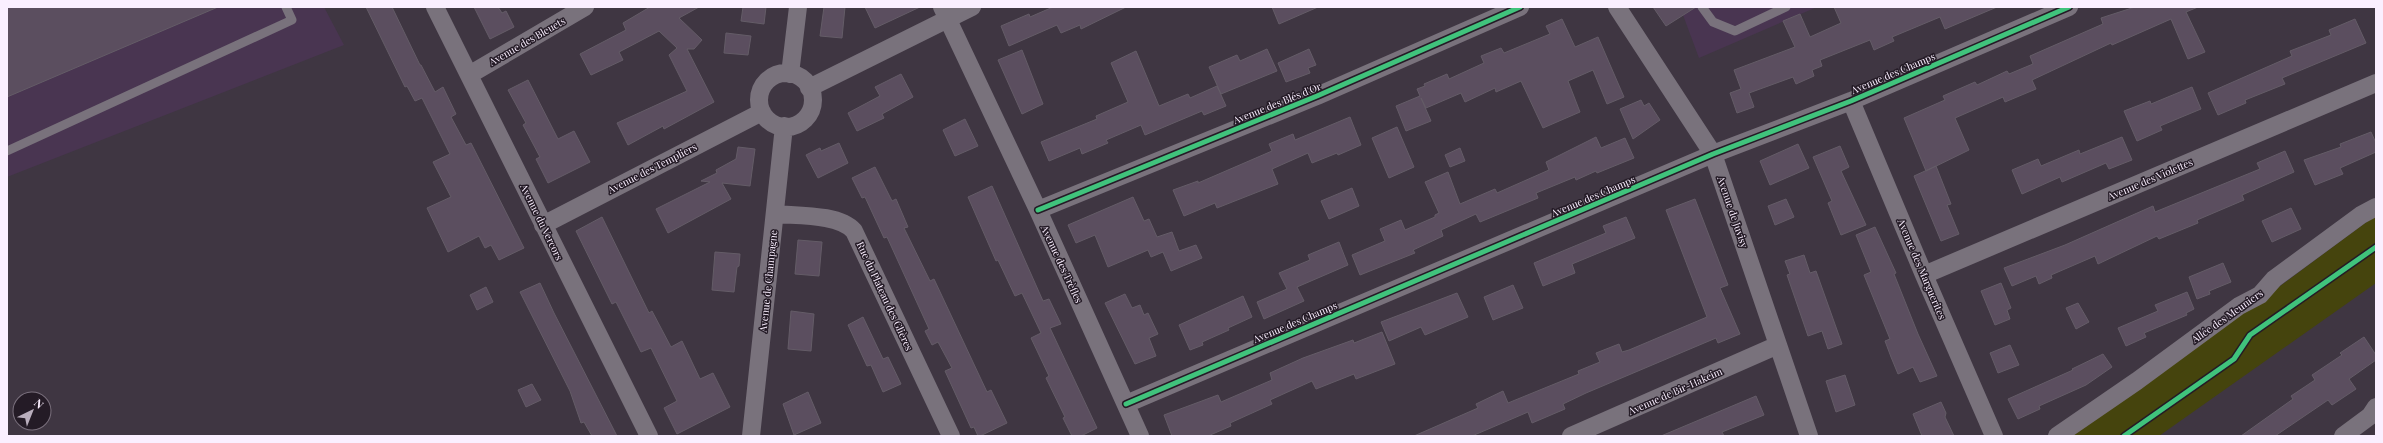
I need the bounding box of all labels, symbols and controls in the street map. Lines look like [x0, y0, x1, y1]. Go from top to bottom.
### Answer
street label: Avenue des Bleuets [485, 13, 568, 69]
street label: Avenue des Champs [1848, 49, 1937, 97]
street label: Avenue des Blés d'Or [1230, 79, 1324, 127]
street label: Avenue des Templiers [604, 139, 699, 197]
street label: Avenue des Violettes [2104, 155, 2195, 204]
street label: Avenue des Champs [1548, 172, 1637, 220]
street label: Avenue de Juvisy [1714, 173, 1752, 250]
street label: Avenue du Vercors [517, 180, 567, 263]
street label: Avenue des Marguerites [1894, 216, 1950, 321]
street label: Avenue des Trèfles [1037, 222, 1086, 305]
street label: Avenue de Champagne [756, 229, 780, 334]
street label: Rue du Plateau des Glières [854, 239, 916, 353]
street label: Allée des Meuniers [2187, 286, 2266, 347]
street label: Avenue des Champs [1250, 298, 1339, 346]
street label: Avenue de Bir-Hakeim [1625, 364, 1724, 418]
north arrow [12, 391, 52, 431]
text: N [31, 395, 47, 412]

